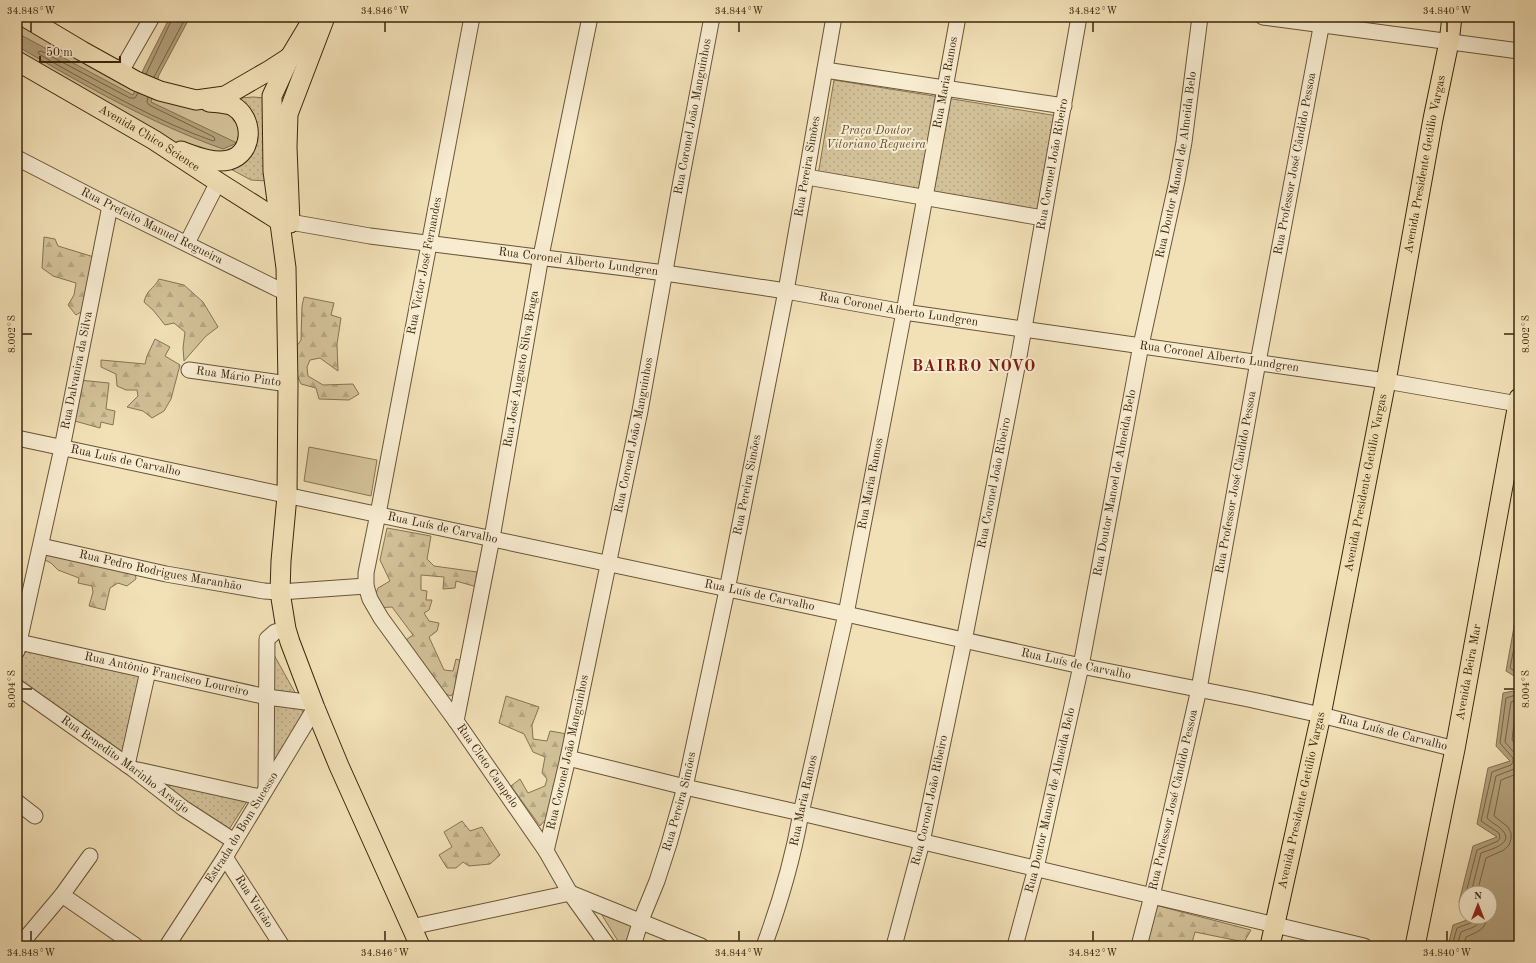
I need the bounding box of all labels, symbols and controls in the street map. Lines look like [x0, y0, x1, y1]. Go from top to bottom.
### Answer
text: 34.848°W [7, 6, 55, 16]
text: 34.846°W [361, 6, 409, 16]
text: 34.844°W [715, 6, 763, 16]
text: 34.842°W [1069, 6, 1117, 16]
text: 34.840°W [1423, 6, 1471, 16]
street label: Rua Maria Ramos [932, 36, 960, 129]
scale bar [40, 38, 120, 64]
street label: Rua Coronel João Manguinhos [673, 38, 714, 196]
text: 50 m [46, 46, 73, 59]
street label: Rua Doutor Manoel de Almeida Belo [1154, 71, 1199, 259]
street label: Rua Professor José Cândido Pessoa [1272, 72, 1318, 256]
street label: Avenida Presidente Getúlio Vargas [1403, 74, 1448, 254]
street label: Rua Coronel João Ribeiro [1035, 98, 1070, 231]
street label: Avenida Chico Science [96, 103, 202, 174]
street label: Rua Pereira Simões [793, 115, 823, 218]
park label: Praça Doutor Vitoriano Regueira [826, 125, 927, 151]
street label: Rua Prefeito Manuel Regueira [79, 186, 225, 267]
street label: Rua Victor José Fernandes [406, 196, 444, 336]
street label: Rua Coronel Alberto Lundgren [498, 246, 659, 278]
street label: Rua José Augusto Silva Braga [502, 290, 541, 448]
street label: Rua Coronel Alberto Lundgren [818, 291, 979, 329]
street label: Rua Dalvanira da Silva [60, 310, 95, 431]
text: 8.002°S [7, 315, 17, 353]
text: 8.002°S [1521, 315, 1531, 353]
street label: Rua Coronel Alberto Lundgren [1139, 340, 1300, 375]
street label: Rua Coronel João Manguinhos [613, 357, 655, 514]
district label: BAIRRO NOVO [912, 359, 1036, 375]
street label: Rua Mário Pinto [195, 365, 282, 389]
street label: Rua Doutor Manoel de Almeida Belo [1092, 389, 1139, 577]
street label: Rua Professor José Cândido Pessoa [1214, 390, 1259, 574]
street label: Avenida Presidente Getúlio Vargas [1343, 393, 1389, 573]
street label: Rua Coronel João Ribeiro [976, 416, 1013, 550]
street label: Rua Pereira Simões [732, 434, 764, 536]
street label: Rua Maria Ramos [856, 437, 886, 530]
street label: Rua Luís de Carvalho [69, 444, 182, 479]
street label: Rua Luís de Carvalho [386, 511, 499, 546]
street label: Rua Pedro Rodrigues Maranhão [78, 549, 243, 593]
street label: Rua Luís de Carvalho [703, 578, 816, 613]
street label: Avenida Beira Mar [1454, 623, 1484, 721]
street label: Rua Luís de Carvalho [1020, 647, 1132, 682]
street label: Rua Antônio Francisco Loureiro [83, 651, 250, 699]
text: 8.004°S [7, 670, 17, 708]
text: 8.004°S [1521, 670, 1531, 708]
street label: Rua Coronel João Manguinhos [545, 674, 591, 831]
street label: Rua Doutor Manoel de Almeida Belo [1024, 707, 1078, 894]
street label: Rua Professor José Cândido Pessoa [1147, 708, 1200, 892]
street label: Avenida Presidente Getúlio Vargas [1277, 711, 1327, 890]
street label: Rua Benedito Marinho Araújo [58, 714, 191, 816]
street label: Rua Luís de Carvalho [1337, 714, 1449, 753]
street label: Rua Cleto Campelo [454, 722, 520, 810]
street label: Rua Coronel João Ribeiro [910, 734, 950, 867]
street label: Rua Pereira Simões [661, 751, 698, 853]
street label: Rua Maria Ramos [788, 754, 820, 847]
street label: Estrada do Bom Sucesso [203, 770, 281, 886]
street label: Rua Vulcão [232, 873, 275, 930]
north arrow [1458, 885, 1498, 925]
text: N [1474, 891, 1483, 902]
text: 34.848°W [7, 948, 55, 958]
text: 34.846°W [361, 948, 409, 958]
text: 34.844°W [715, 948, 763, 958]
text: 34.842°W [1069, 948, 1117, 958]
text: 34.840°W [1423, 948, 1471, 958]

